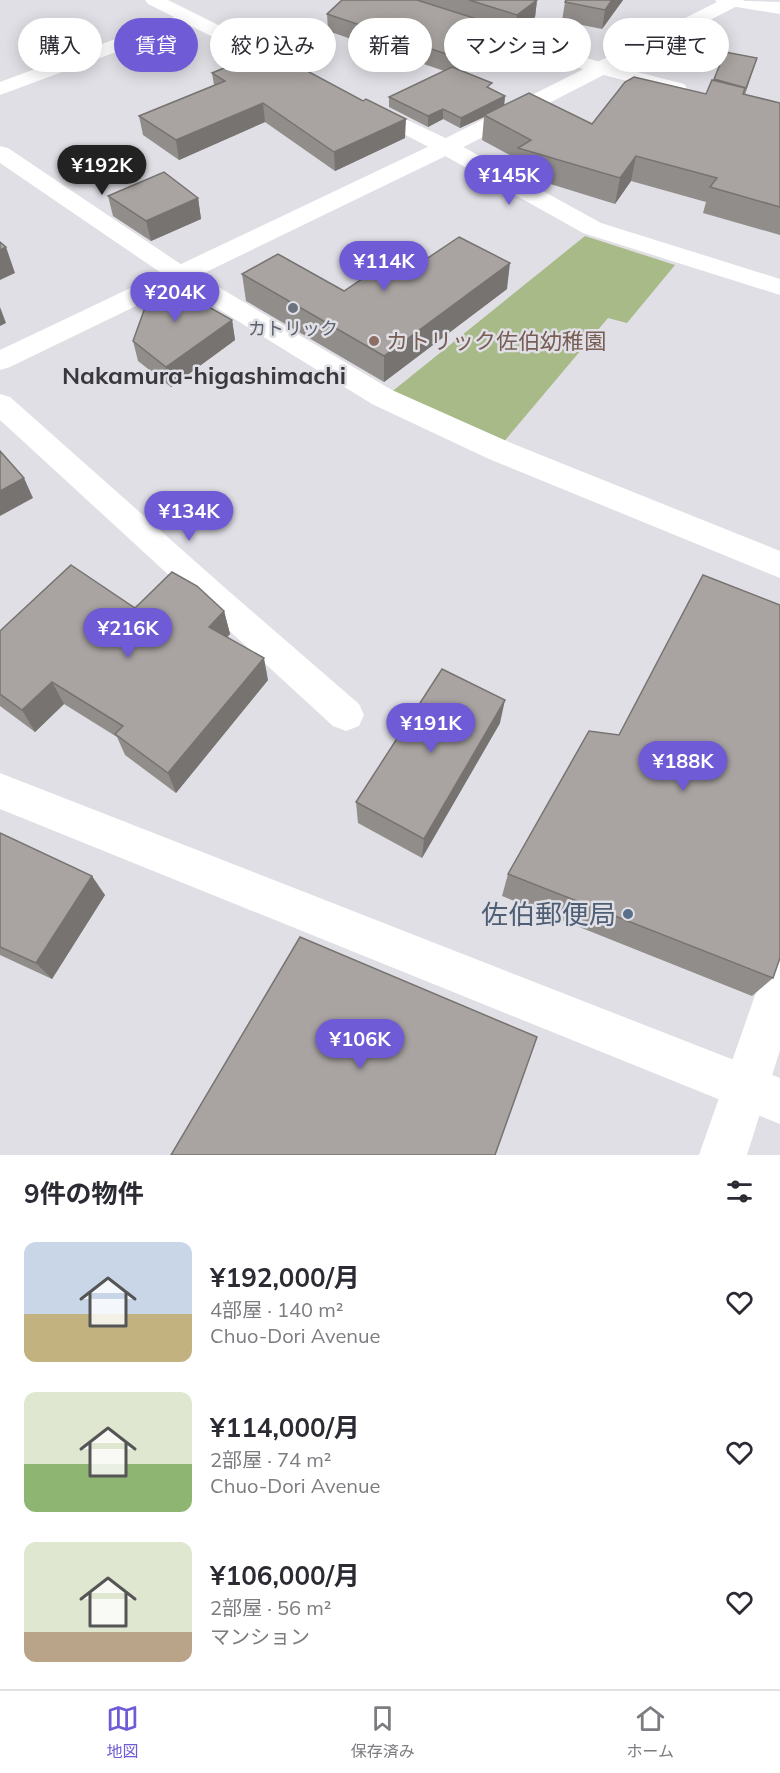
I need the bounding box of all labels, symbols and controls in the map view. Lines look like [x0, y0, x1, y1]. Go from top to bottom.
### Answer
chip: 購入 [18, 18, 102, 72]
chip: 賃貸 [114, 18, 198, 72]
chip: 絞り込み [210, 18, 336, 72]
chip: 新着 [348, 18, 432, 72]
chip: マンション [444, 18, 591, 72]
chip: 一戸建て [603, 18, 729, 72]
pin: ¥192K [60, 145, 144, 196]
text: ¥192K [71, 152, 133, 177]
pin: ¥145K [467, 155, 551, 206]
text: ¥145K [478, 162, 540, 187]
pin: ¥114K [342, 241, 426, 292]
text: ¥114K [353, 248, 415, 273]
pin: ¥204K [133, 272, 217, 323]
text: ¥204K [144, 279, 206, 304]
marker: カトリック [286, 301, 300, 315]
place label: カトリック [248, 317, 338, 340]
place label: カトリック佐伯幼稚園 [386, 327, 606, 355]
marker: カトリック佐伯幼稚園 [367, 334, 381, 348]
district label: Nakamura-higashimachi [62, 360, 346, 390]
pin: ¥134K [147, 491, 231, 542]
text: ¥134K [158, 498, 220, 523]
pin: ¥216K [86, 608, 170, 659]
text: ¥216K [97, 615, 159, 640]
pin: ¥191K [389, 703, 473, 754]
text: ¥191K [400, 710, 462, 735]
pin: ¥188K [641, 741, 725, 792]
text: ¥188K [652, 748, 714, 773]
place label: 佐伯郵便局 [481, 897, 616, 931]
marker: 佐伯郵便局 [621, 907, 635, 921]
pin: ¥106K [318, 1019, 402, 1070]
text: ¥106K [329, 1026, 391, 1051]
icon: filters [723, 1175, 756, 1208]
text: 9件の物件 [24, 1177, 144, 1210]
text: ¥192,000/月 [210, 1261, 360, 1294]
icon: home [72, 1266, 144, 1338]
icon: heart [723, 1286, 756, 1319]
text: 4部屋 · 140 m² [210, 1297, 343, 1322]
text: Chuo-Dori Avenue [210, 1323, 381, 1348]
text: ¥114,000/月 [210, 1411, 360, 1444]
icon: home [72, 1416, 144, 1488]
icon: heart [723, 1436, 756, 1469]
text: 2部屋 · 74 m² [210, 1447, 331, 1472]
text: Chuo-Dori Avenue [210, 1473, 381, 1498]
text: ¥106,000/月 [210, 1559, 360, 1592]
icon: home [72, 1566, 144, 1638]
icon: heart [723, 1586, 756, 1619]
text: 2部屋 · 56 m² [210, 1595, 331, 1620]
text: マンション [210, 1624, 310, 1649]
tab: 地図 [106, 1702, 139, 1762]
tab: 保存済み [351, 1702, 415, 1762]
tab: ホーム [627, 1702, 674, 1762]

